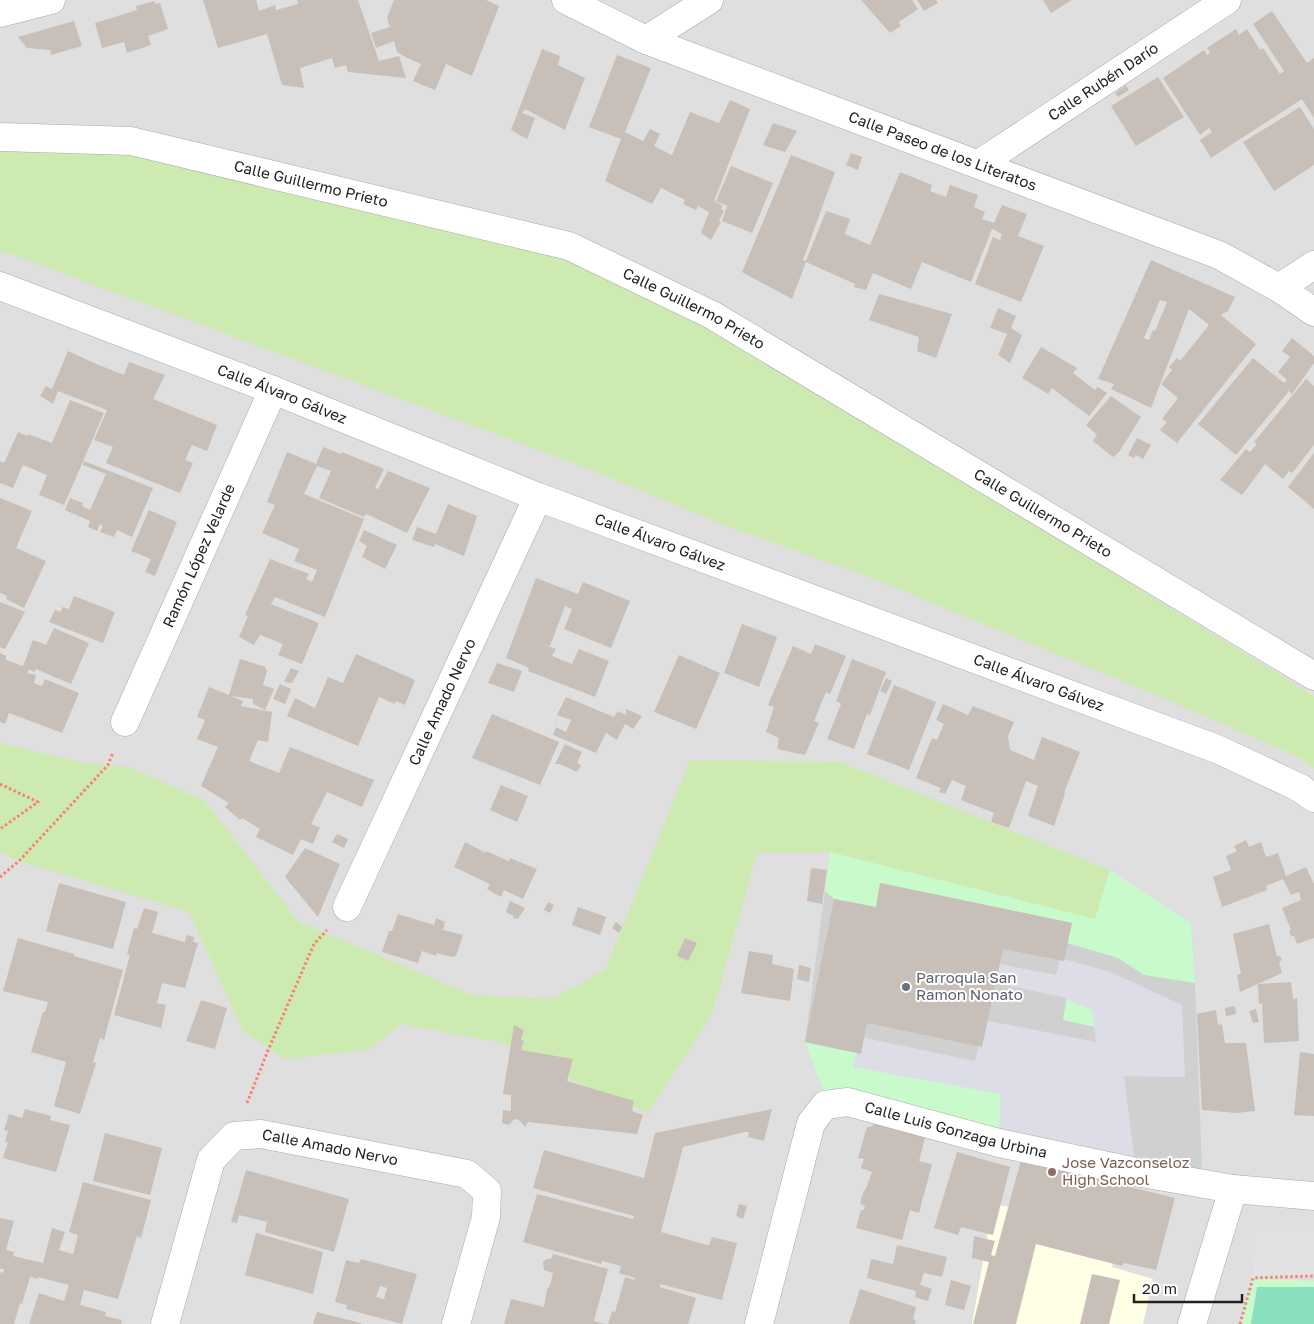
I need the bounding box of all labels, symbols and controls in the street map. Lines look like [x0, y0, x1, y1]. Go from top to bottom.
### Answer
street label: Calle Rubén Darío [1044, 38, 1161, 124]
street label: Calle Paseo de los Literatos [846, 107, 1039, 194]
street label: Calle Guillermo Prieto [232, 156, 390, 210]
street label: Calle Guillermo Prieto [620, 263, 768, 353]
street label: Calle Álvaro Gálvez [215, 360, 350, 427]
street label: Calle Guillermo Prieto [971, 464, 1116, 561]
street label: Ramón López Velarde [158, 480, 238, 630]
street label: Calle Álvaro Gálvez [593, 509, 728, 574]
street label: Calle Amado Nervo [404, 635, 479, 768]
street label: Calle Álvaro Gálvez [971, 649, 1107, 714]
place label: Parroquia San Ramon Nonato [916, 968, 1023, 1003]
marker: Parroquia San Ramon Nonato [900, 981, 912, 993]
street label: Calle Luis Gonzaga Urbina [863, 1097, 1049, 1161]
street label: Calle Amado Nervo [261, 1124, 400, 1168]
place label: Jose Vazconseloz High School [1062, 1153, 1190, 1188]
marker: Jose Vazconseloz High School [1046, 1166, 1058, 1178]
scale bar [1134, 1272, 1242, 1304]
text: 20 m [1142, 1279, 1177, 1297]

